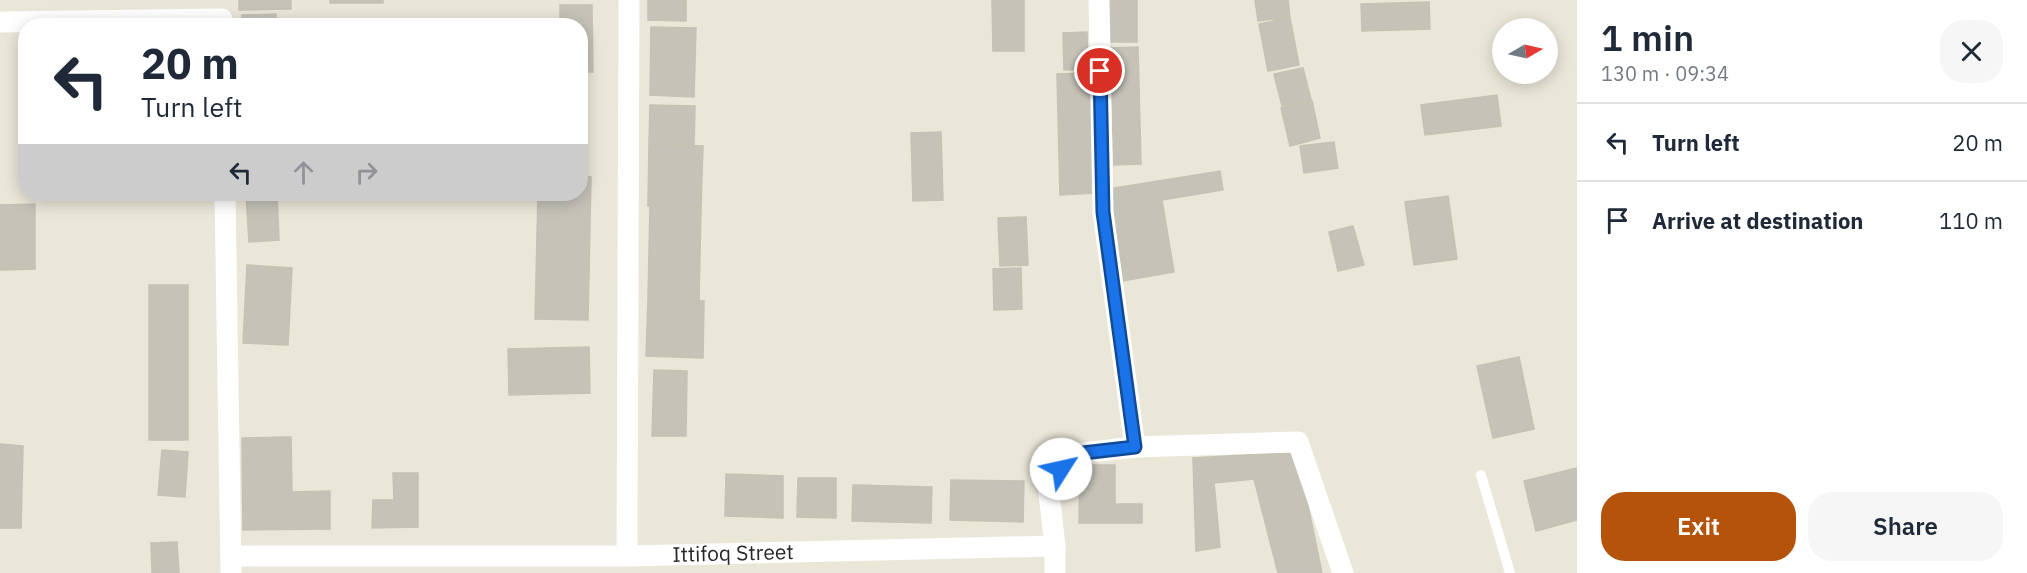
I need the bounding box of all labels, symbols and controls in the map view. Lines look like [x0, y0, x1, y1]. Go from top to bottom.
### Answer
text: 1 min [1601, 14, 1694, 61]
north arrow [1492, 18, 1558, 84]
map controls [1492, 18, 1558, 84]
button: close [1940, 20, 2003, 83]
text: 20 m [141, 36, 239, 91]
icon: left [42, 42, 120, 120]
pin [1074, 45, 1125, 96]
icon: arrive [1083, 54, 1116, 87]
text: 130 m · 09:34 [1601, 60, 1729, 87]
text: Turn left [141, 89, 242, 124]
icon: left [1601, 126, 1634, 159]
text: Turn left [1652, 128, 1740, 157]
text: 20 m [1952, 128, 2003, 157]
icon: left [224, 156, 257, 189]
icon: ahead [287, 156, 320, 189]
icon: right [350, 156, 383, 189]
icon: arrive [1601, 204, 1634, 237]
text: Arrive at destination [1652, 206, 1863, 235]
text: 110 m [1939, 206, 2003, 235]
position arrow [1029, 437, 1093, 501]
button: Exit [1601, 492, 1796, 561]
button: Share [1808, 492, 2003, 561]
street label: Ittifoq Street [672, 537, 794, 568]

